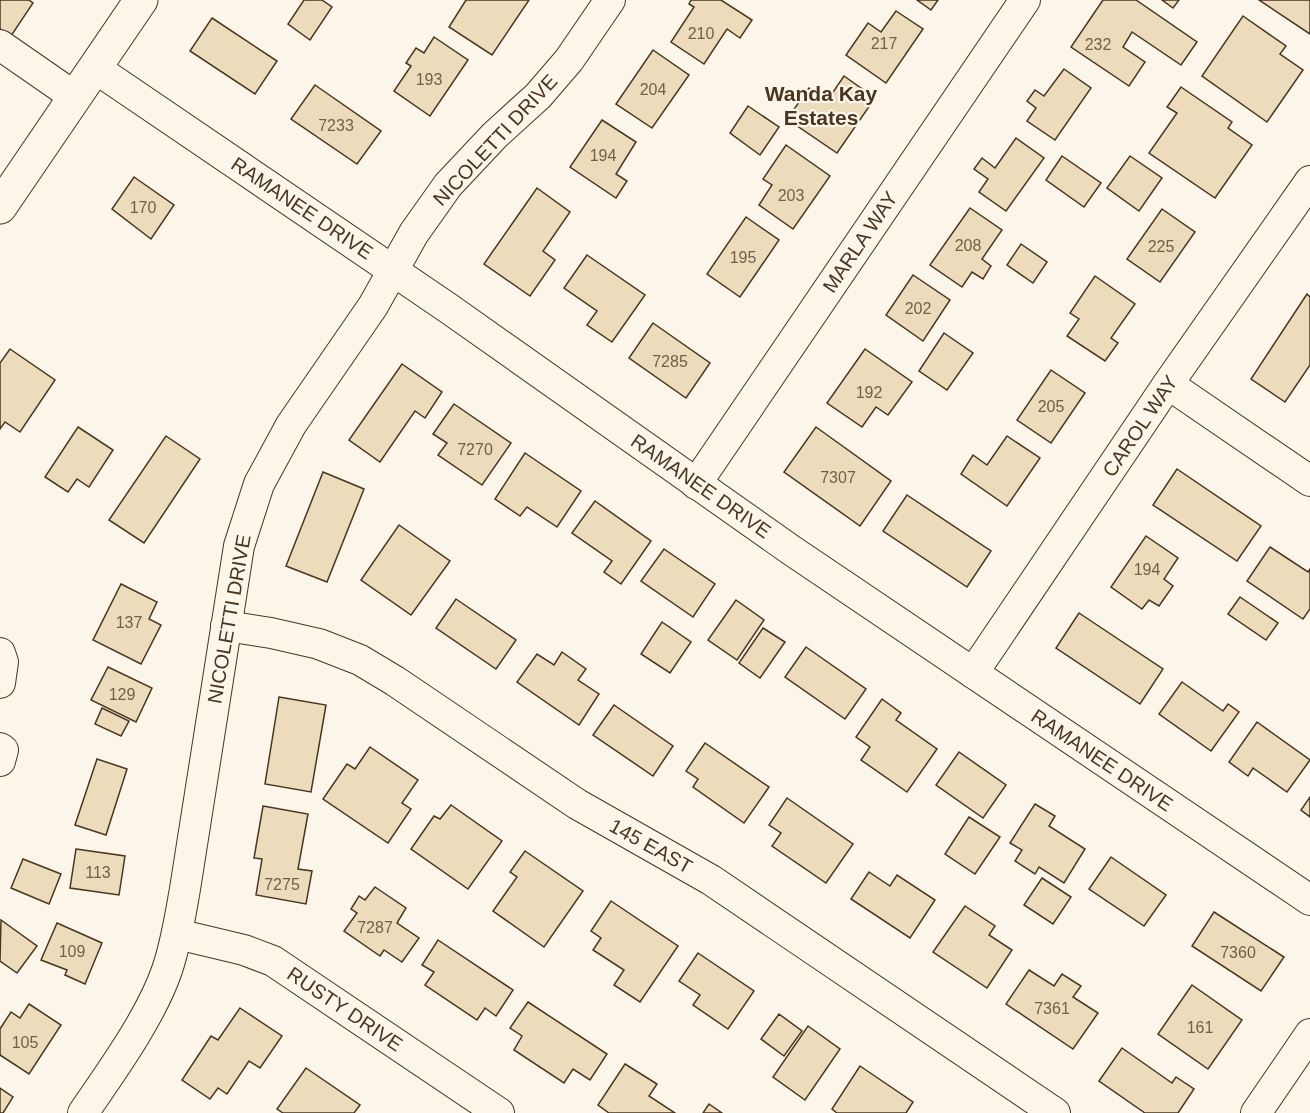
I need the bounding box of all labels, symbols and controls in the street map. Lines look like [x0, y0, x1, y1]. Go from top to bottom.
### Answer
house number: 210 [688, 25, 714, 42]
house number: 217 [871, 35, 897, 52]
house number: 232 [1085, 36, 1111, 53]
street label: NICOLETTI DRIVE [429, 70, 561, 210]
house number: 193 [416, 71, 442, 88]
house number: 204 [640, 81, 666, 98]
district label: Wanda Kay Estates [765, 82, 878, 129]
house number: 7233 [318, 117, 354, 134]
house number: 194 [590, 147, 616, 164]
street label: RAMANEE DRIVE [227, 153, 377, 263]
house number: 203 [778, 187, 804, 204]
street label: MARLA WAY [818, 187, 902, 297]
house number: 170 [130, 199, 156, 216]
house number: 208 [955, 237, 981, 254]
house number: 225 [1148, 238, 1174, 255]
house number: 195 [730, 249, 756, 266]
house number: 202 [905, 300, 931, 317]
house number: 7285 [652, 353, 688, 370]
street label: CAROL WAY [1098, 371, 1182, 481]
house number: 192 [856, 384, 882, 401]
house number: 205 [1038, 398, 1064, 415]
street label: RAMANEE DRIVE [627, 429, 775, 543]
house number: 7270 [457, 441, 493, 458]
house number: 7307 [820, 469, 856, 486]
street label: NICOLETTI DRIVE [203, 533, 255, 705]
house number: 194 [1134, 561, 1160, 578]
house number: 137 [116, 614, 142, 631]
house number: 129 [109, 686, 135, 703]
street label: RAMANEE DRIVE [1027, 705, 1177, 815]
street label: 145 EAST [606, 814, 696, 878]
house number: 113 [85, 864, 111, 881]
house number: 7275 [264, 876, 300, 893]
house number: 7287 [357, 919, 393, 936]
house number: 109 [59, 943, 85, 960]
house number: 7360 [1220, 944, 1256, 961]
street label: RUSTY DRIVE [283, 962, 407, 1056]
house number: 7361 [1034, 1000, 1070, 1017]
house number: 161 [1187, 1019, 1213, 1036]
house number: 105 [12, 1034, 38, 1051]

